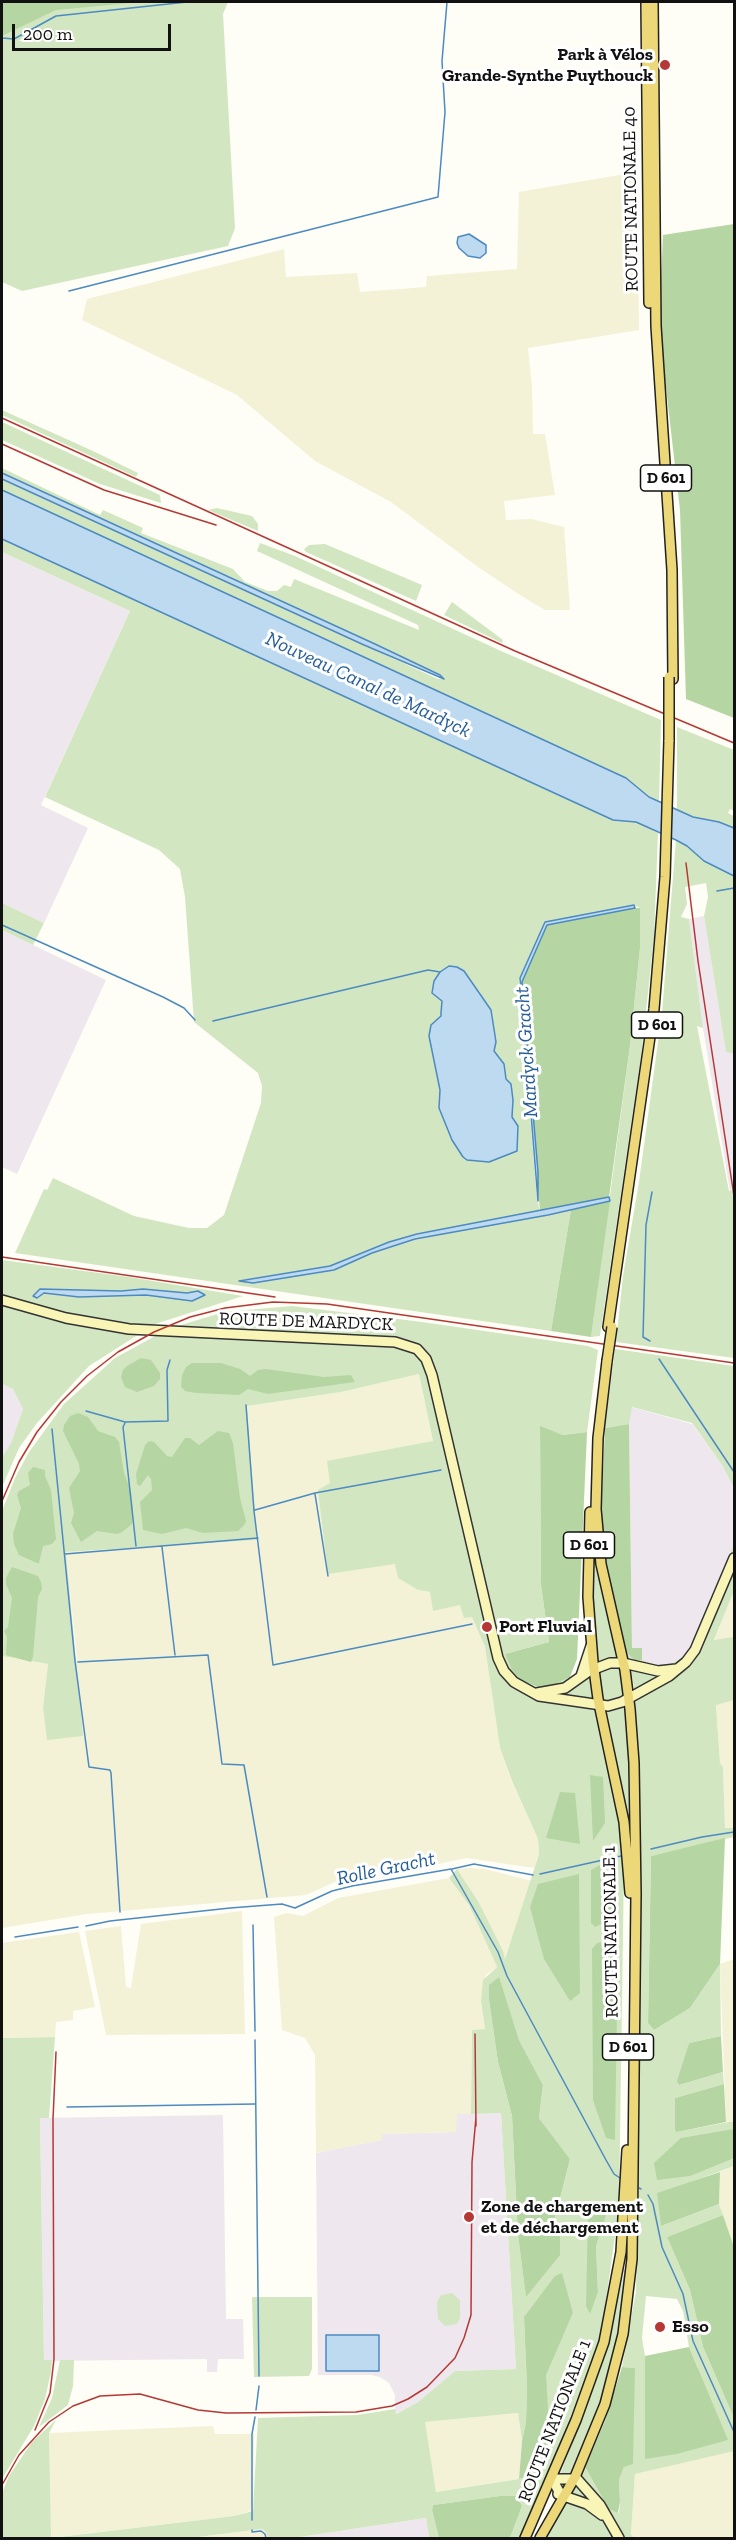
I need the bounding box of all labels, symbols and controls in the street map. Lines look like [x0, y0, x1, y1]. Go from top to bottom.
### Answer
scale bar [15, 12, 174, 50]
text: 200 m [23, 23, 73, 45]
place label: Park à Vélos Grande-Synthe Puythouck [442, 44, 653, 86]
marker: Park à Vélos Grande-Synthe Puythouck [658, 58, 672, 72]
street label: ROUTE NATIONALE 40 [619, 106, 643, 292]
road number: D 601 [640, 465, 692, 491]
water label: Nouveau Canal de Mardyck [262, 627, 474, 743]
water label: Mardyck Gracht [510, 986, 544, 1118]
road number: D 601 [632, 1012, 682, 1038]
street label: ROUTE DE MARDYCK [219, 1308, 393, 1336]
road number: D 601 [564, 1532, 614, 1558]
place label: Port Fluvial [499, 1616, 592, 1638]
marker: Port Fluvial [480, 1620, 494, 1634]
street label: ROUTE NATIONALE 1 [599, 1846, 623, 2018]
water label: Rolle Gracht [335, 1847, 437, 1891]
road number: D 601 [602, 2034, 654, 2060]
place label: Zone de chargement et de déchargement [481, 2196, 643, 2238]
marker: Zone de chargement et de déchargement [462, 2210, 476, 2224]
place label: Esso [672, 2316, 709, 2338]
marker: Esso [653, 2320, 667, 2334]
street label: ROUTE NATIONALE 1 [514, 2337, 596, 2505]

